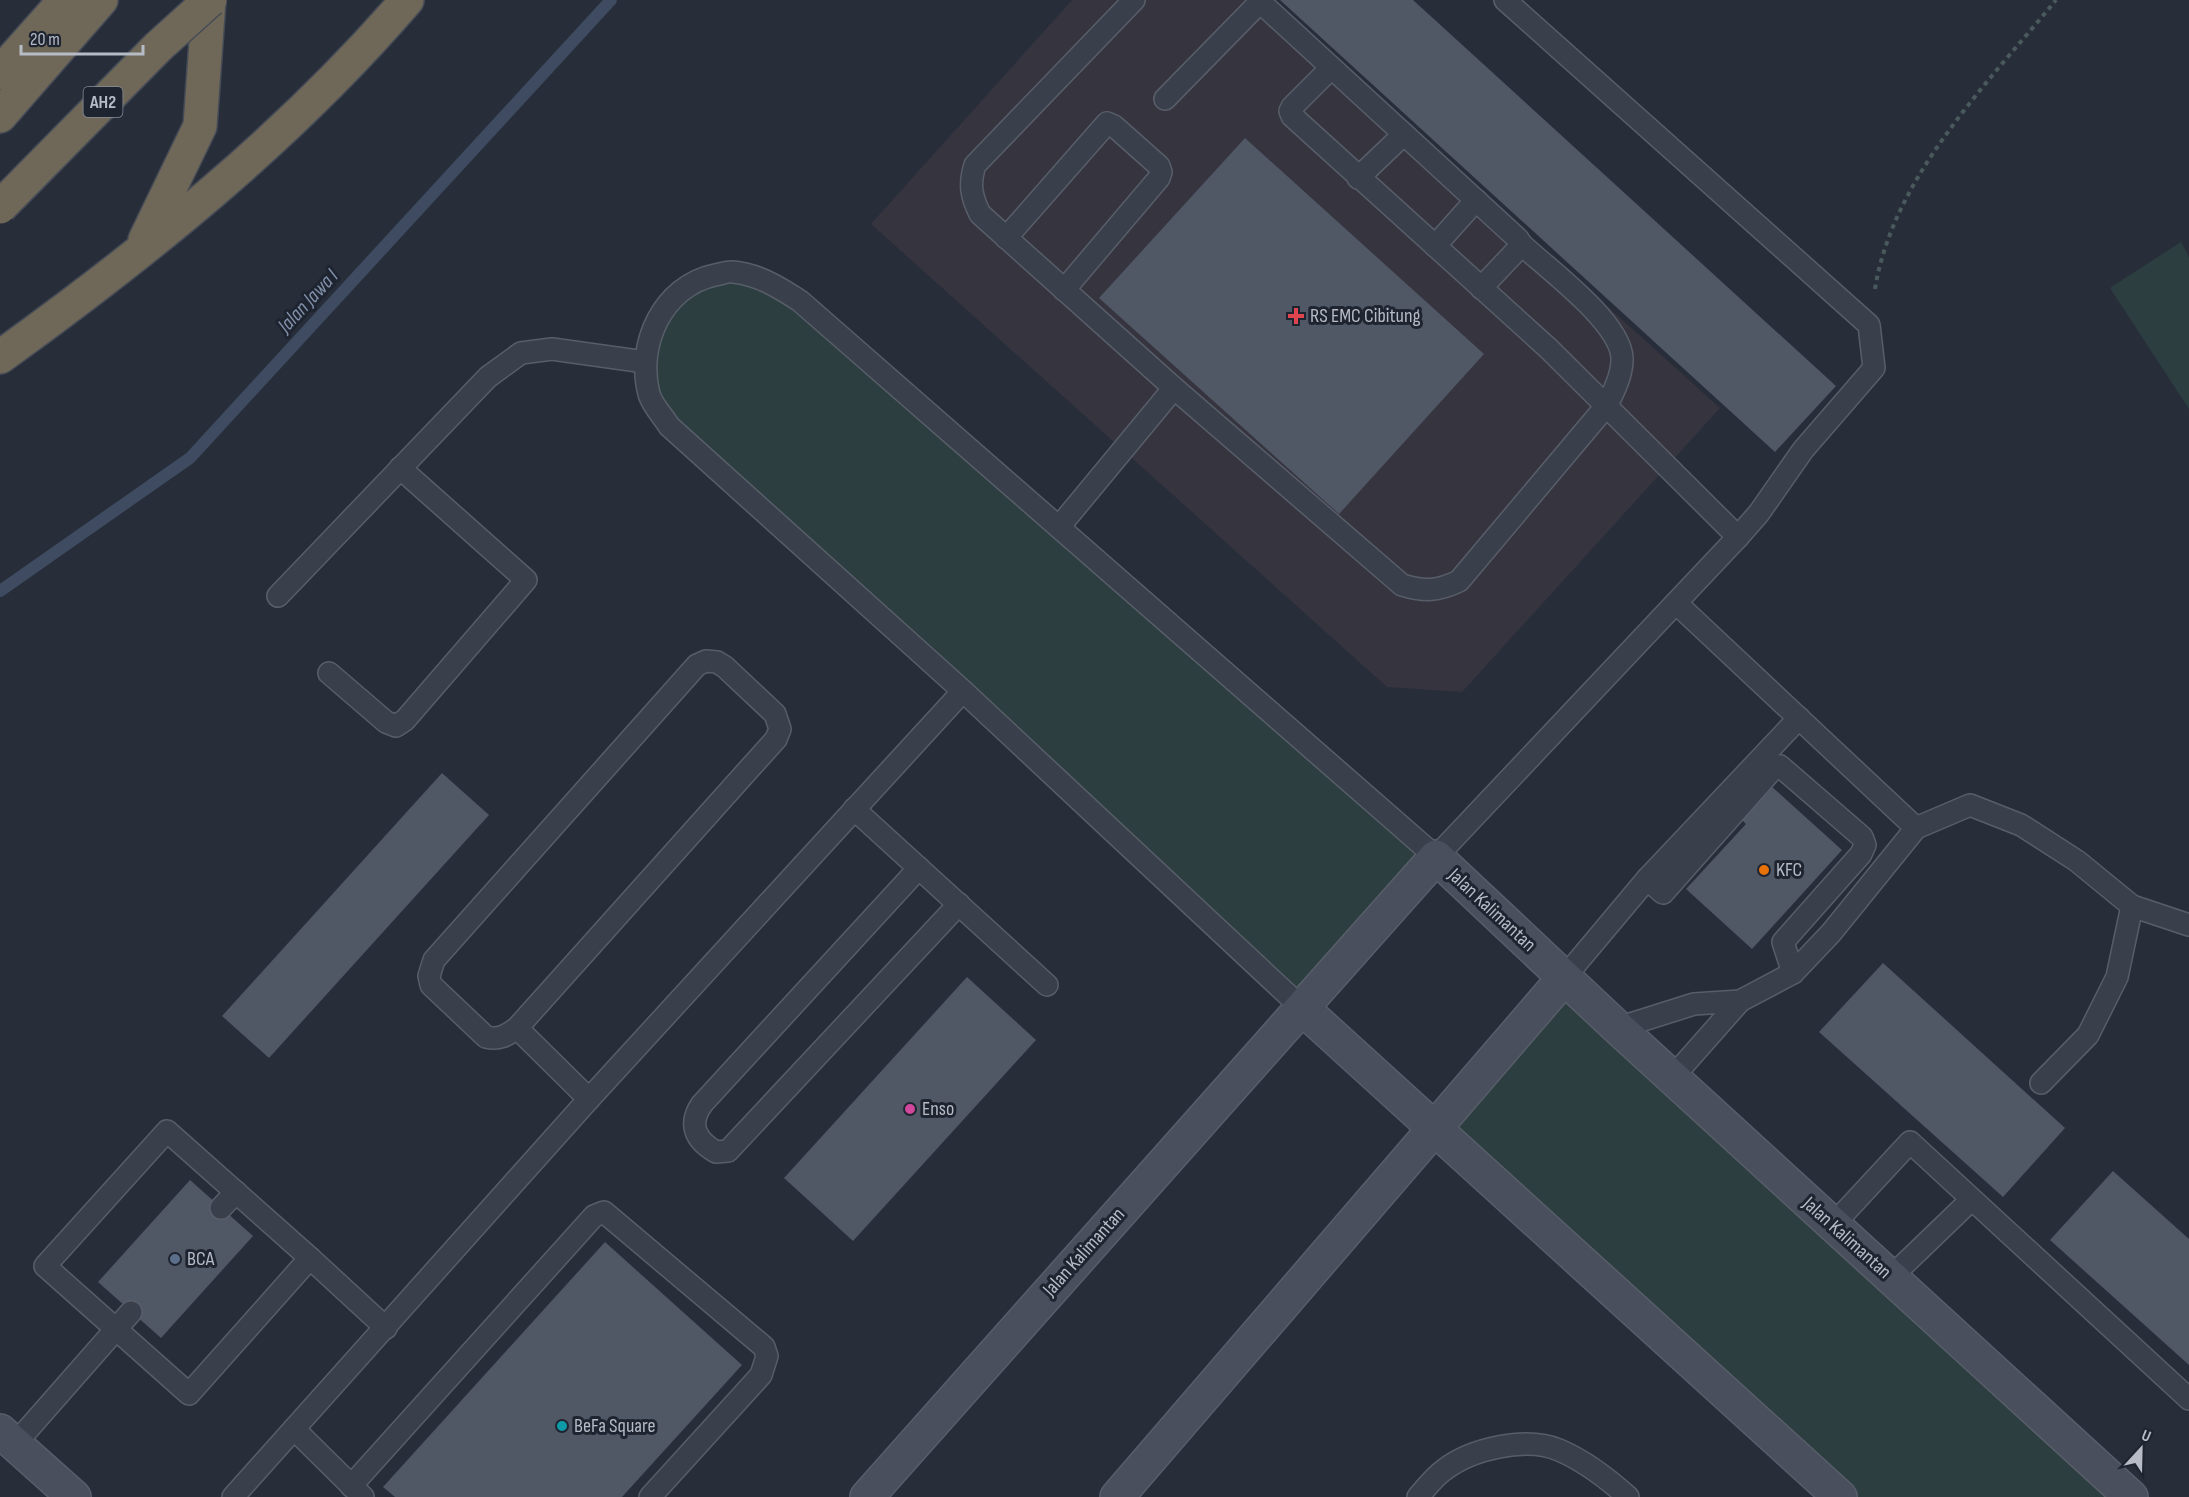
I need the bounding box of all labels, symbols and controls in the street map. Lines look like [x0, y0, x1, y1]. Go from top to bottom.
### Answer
scale bar [21, 18, 142, 56]
text: 20 m [30, 29, 60, 50]
road number: AH2 [84, 87, 122, 117]
water label: Jalan Jawa I [271, 264, 344, 339]
place label: RS EMC Cibitung [1310, 304, 1420, 328]
marker: RS EMC Cibitung [1287, 307, 1305, 325]
place label: KFC [1776, 858, 1802, 882]
street label: Jalan Kalimantan [1443, 863, 1541, 957]
marker: KFC [1757, 863, 1771, 877]
place label: Enso [922, 1097, 954, 1121]
marker: Enso [903, 1102, 917, 1116]
street label: Jalan Kalimantan [1797, 1191, 1896, 1284]
street label: Jalan Kalimantan [1037, 1203, 1130, 1302]
place label: BCA [187, 1247, 215, 1271]
marker: BCA [168, 1252, 182, 1266]
place label: BeFa Square [574, 1414, 655, 1438]
marker: BeFa Square [555, 1419, 569, 1433]
north arrow [2111, 1419, 2171, 1479]
text: U [2139, 1426, 2153, 1447]

